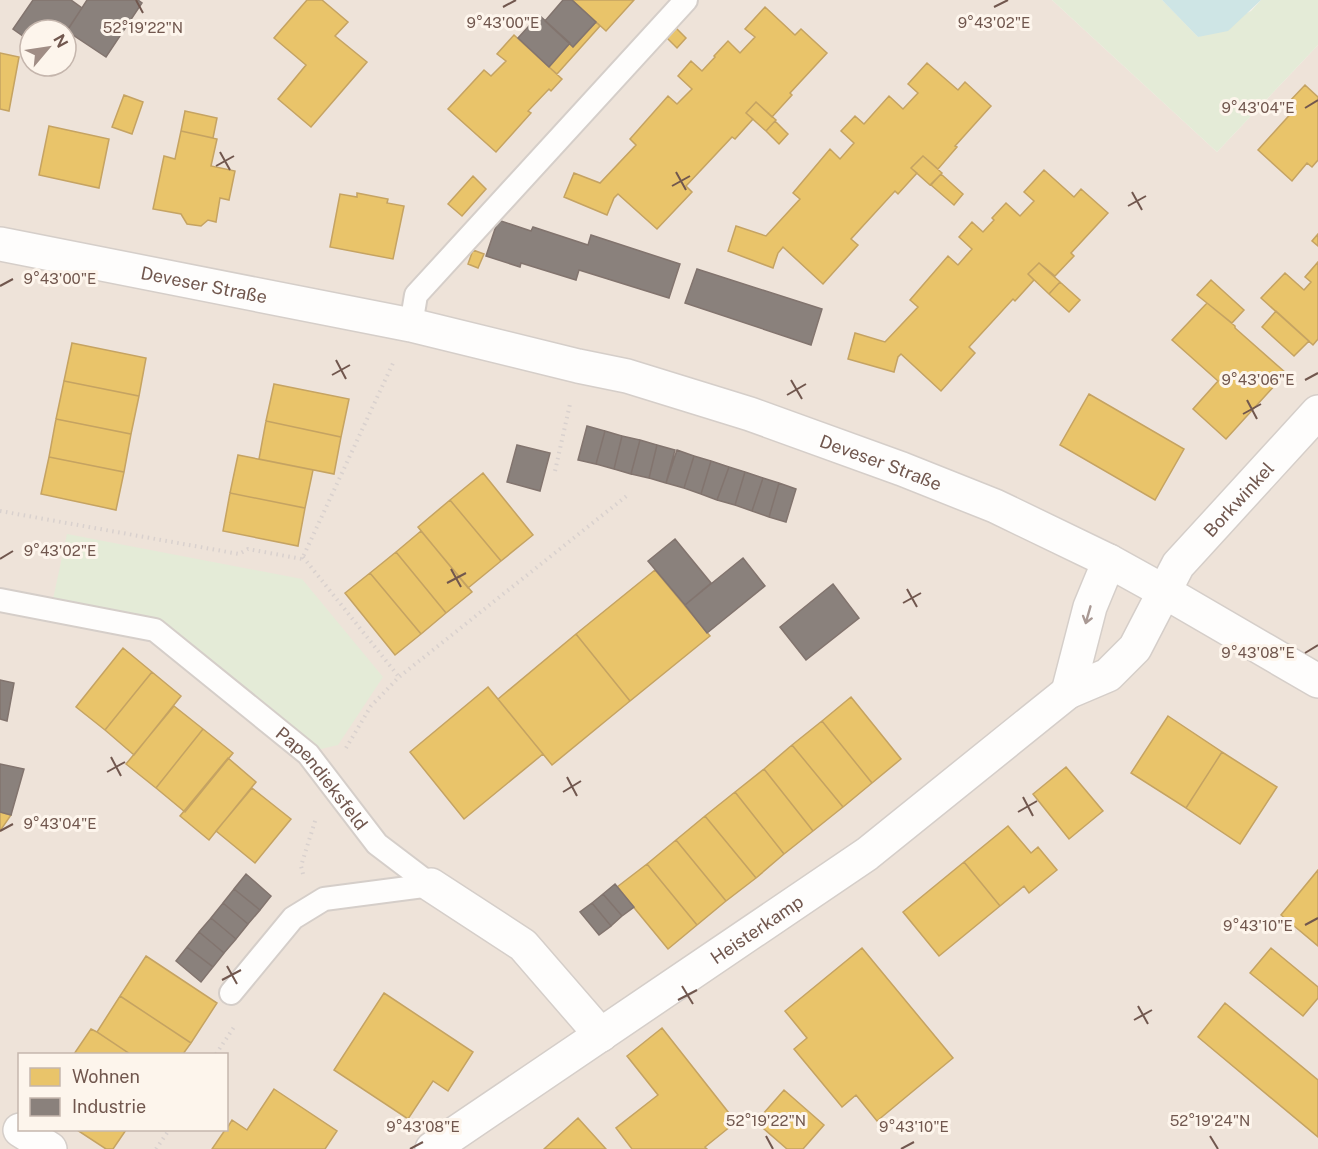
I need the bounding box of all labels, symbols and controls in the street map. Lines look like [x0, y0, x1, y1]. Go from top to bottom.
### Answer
text: 9°43'00"E [467, 14, 539, 31]
text: 9°43'02"E [958, 14, 1030, 31]
north arrow [18, 18, 78, 78]
text: 52°19'22"N [103, 19, 183, 36]
text: N [49, 31, 72, 51]
text: 9°43'04"E [1221, 99, 1295, 116]
street label: Deveser Straße [139, 261, 269, 307]
text: 9°43'00"E [24, 270, 96, 287]
text: 9°43'06"E [1221, 371, 1295, 388]
street label: Deveser Straße [817, 430, 945, 494]
street label: Borkwinkel [1199, 457, 1278, 541]
text: 9°43'02"E [24, 542, 96, 559]
one-way arrow [1082, 606, 1093, 625]
text: 9°43'08"E [1221, 644, 1295, 661]
street label: Papendieksfeld [272, 722, 372, 834]
text: 9°43'04"E [23, 815, 97, 832]
street label: Heisterkamp [706, 890, 807, 968]
text: 9°43'10"E [1223, 917, 1293, 934]
legend [18, 1053, 228, 1131]
text: Wohnen [72, 1066, 140, 1087]
text: Industrie [72, 1096, 146, 1117]
text: 52°19'22"N [726, 1112, 806, 1129]
text: 52°19'24"N [1170, 1112, 1250, 1129]
text: 9°43'08"E [386, 1118, 460, 1135]
text: 9°43'10"E [879, 1118, 949, 1135]

